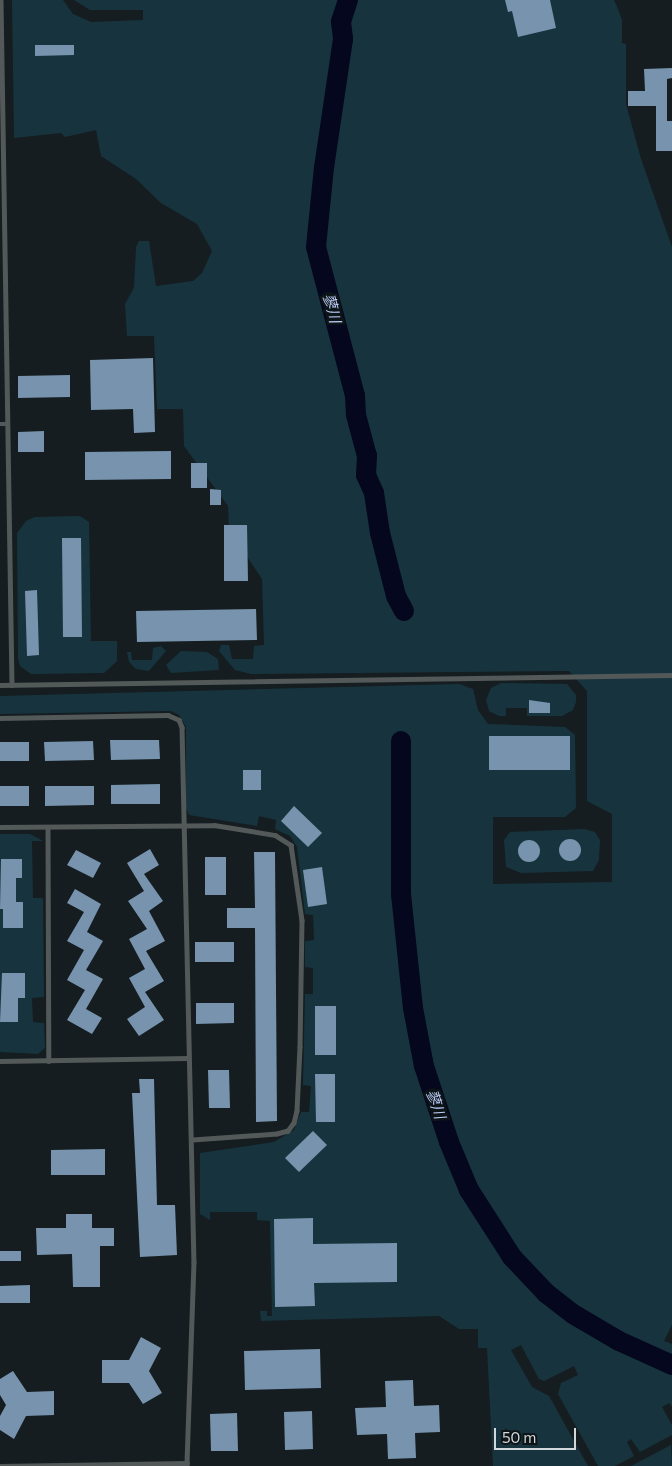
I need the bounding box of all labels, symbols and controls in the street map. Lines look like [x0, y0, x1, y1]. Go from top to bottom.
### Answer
water label: 蓼川 [319, 291, 345, 325]
water label: 蓼川 [423, 1087, 449, 1121]
scale bar [497, 1418, 580, 1450]
text: 50 m [502, 1428, 536, 1446]

